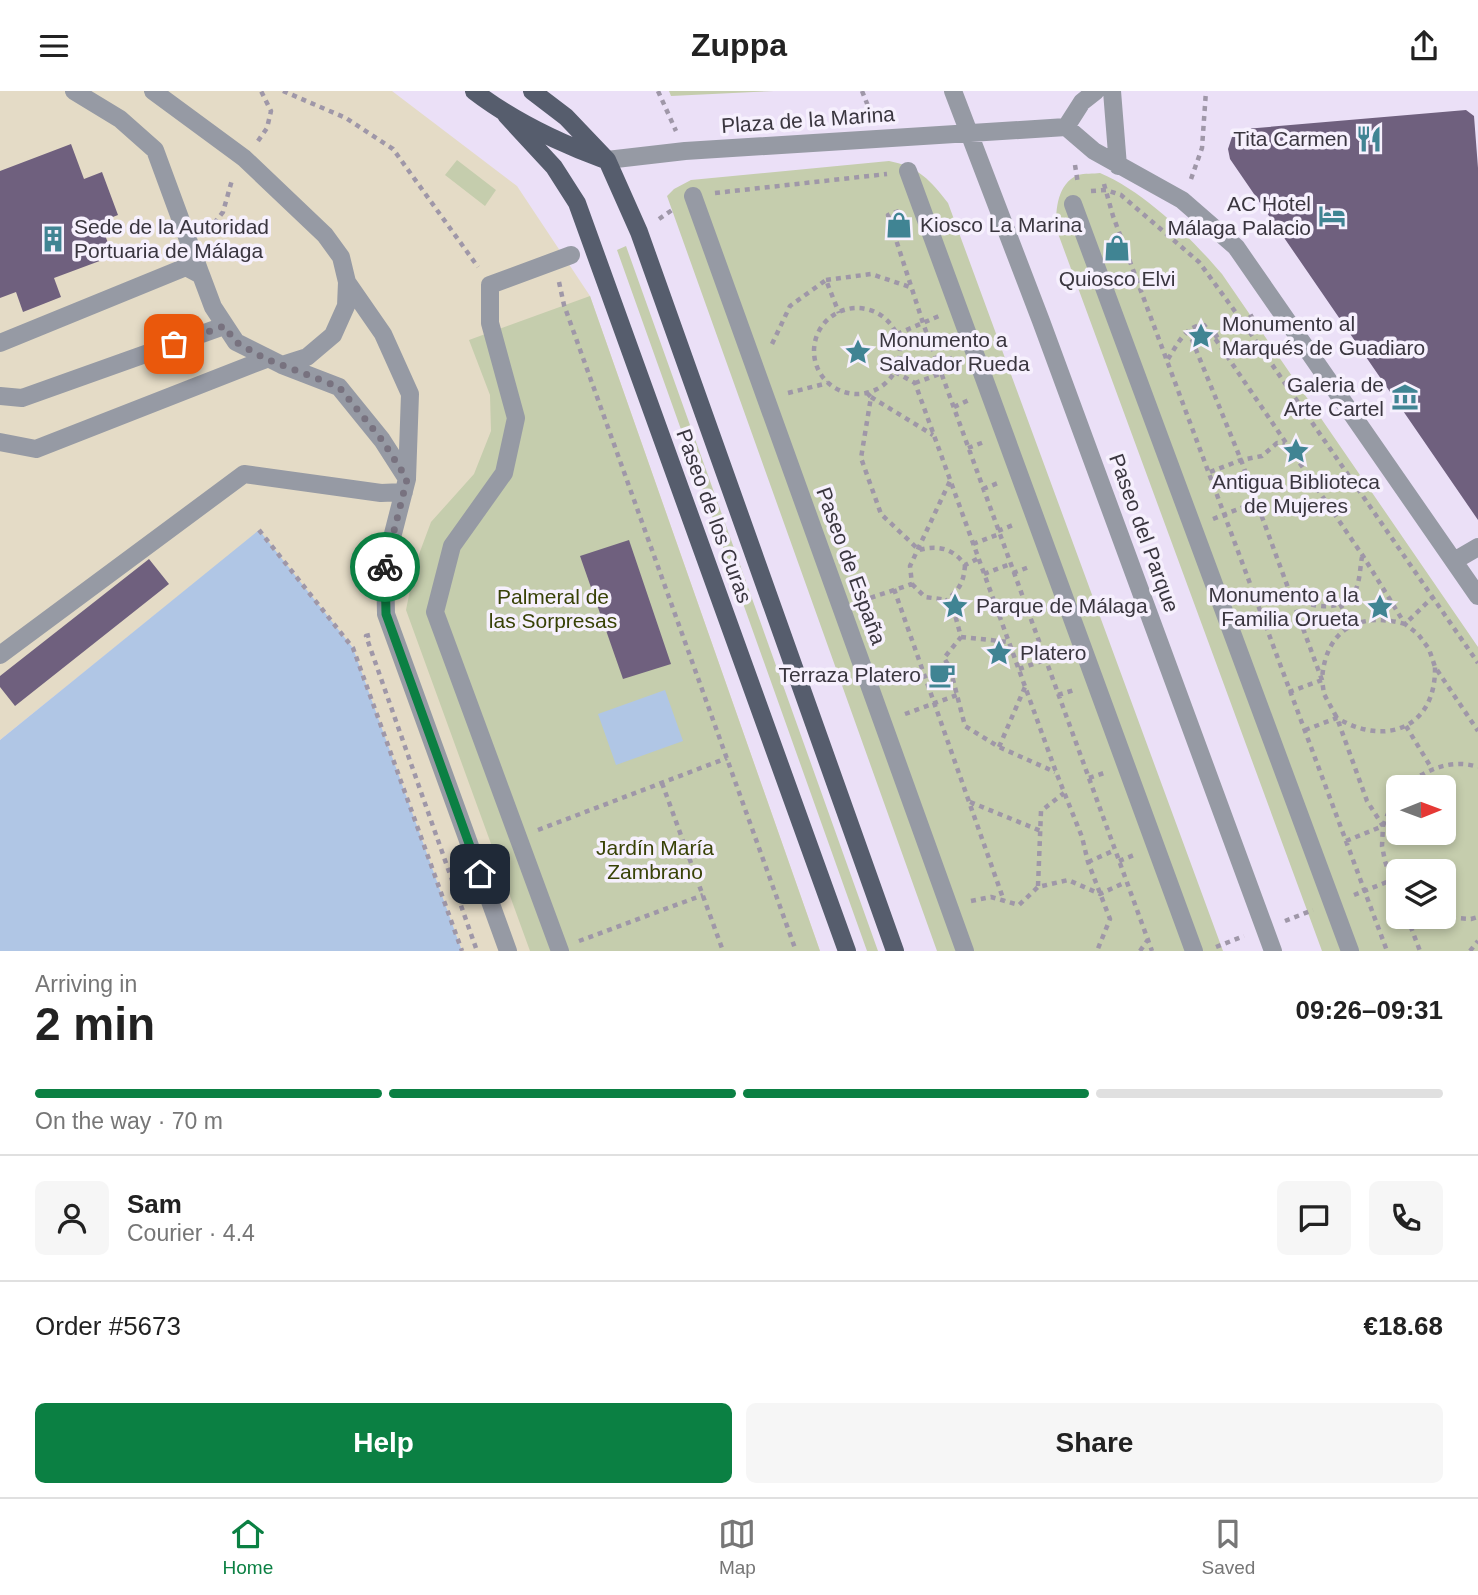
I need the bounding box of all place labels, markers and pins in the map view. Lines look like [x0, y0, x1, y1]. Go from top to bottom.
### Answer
restaurant icon: Tita Carmen [1354, 124, 1384, 154]
place label: Tita Carmen [1233, 127, 1348, 150]
place label: AC Hotel Málaga Palacio [1167, 192, 1311, 239]
hotel icon: AC Hotel Málaga Palacio [1317, 201, 1347, 231]
shop icon: Kiosco La Marina [884, 210, 914, 240]
place label: Kiosco La Marina [920, 213, 1083, 236]
place label: Sede de la Autoridad Portuaria de Málaga [74, 215, 269, 262]
building icon: Sede de la Autoridad Portuaria de Málaga [38, 224, 68, 254]
shop icon: Quiosco Elvi [1102, 233, 1132, 263]
place label: Quiosco Elvi [1059, 267, 1175, 290]
place label: Monumento al Marqués de Guadiaro [1222, 312, 1425, 359]
pin [144, 314, 204, 374]
place icon: Monumento al Marqués de Guadiaro [1186, 321, 1216, 351]
place label: Monumento a Salvador Rueda [879, 328, 1030, 375]
place icon: Monumento a Salvador Rueda [843, 337, 873, 367]
place label: Galeria de Arte Cartel [1284, 373, 1384, 420]
museum icon: Galeria de Arte Cartel [1390, 382, 1420, 412]
place icon: Antigua Biblioteca de Mujeres [1281, 436, 1311, 466]
place label: Antigua Biblioteca de Mujeres [1212, 470, 1380, 517]
place label: Monumento a la Familia Orueta [1208, 583, 1359, 630]
place icon: Parque de Málaga [940, 591, 970, 621]
place icon: Monumento a la Familia Orueta [1365, 592, 1395, 622]
place label: Parque de Málaga [976, 594, 1148, 617]
place icon: Platero [984, 638, 1014, 668]
place label: Platero [1020, 641, 1087, 664]
cafe icon: Terraza Platero [927, 660, 957, 690]
place label: Terraza Platero [779, 663, 921, 686]
pin [450, 844, 510, 904]

